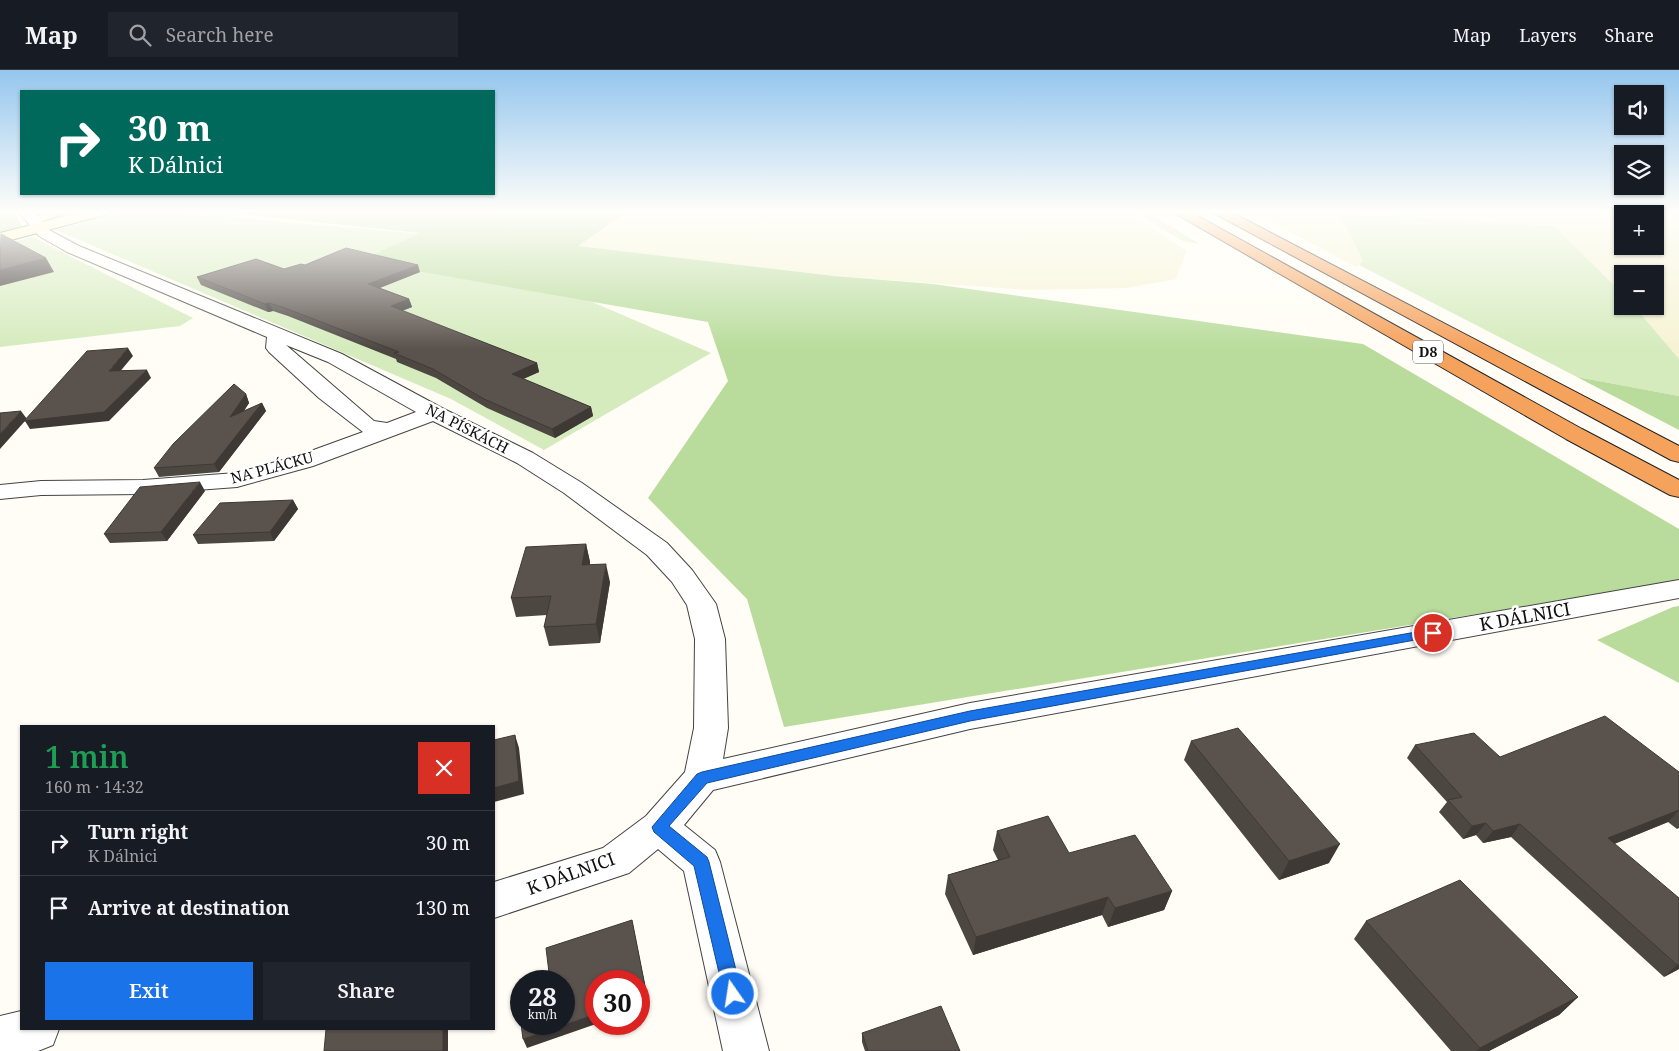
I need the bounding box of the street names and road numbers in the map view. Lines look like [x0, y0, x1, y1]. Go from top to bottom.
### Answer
road number: D8 [1413, 340, 1443, 364]
street label: NA PÍSKÁCH [423, 399, 512, 458]
street label: NA PLÁCKU [228, 446, 316, 488]
street label: K DÁLNICI [1477, 596, 1572, 636]
street label: K DÁLNICI [523, 846, 618, 900]

